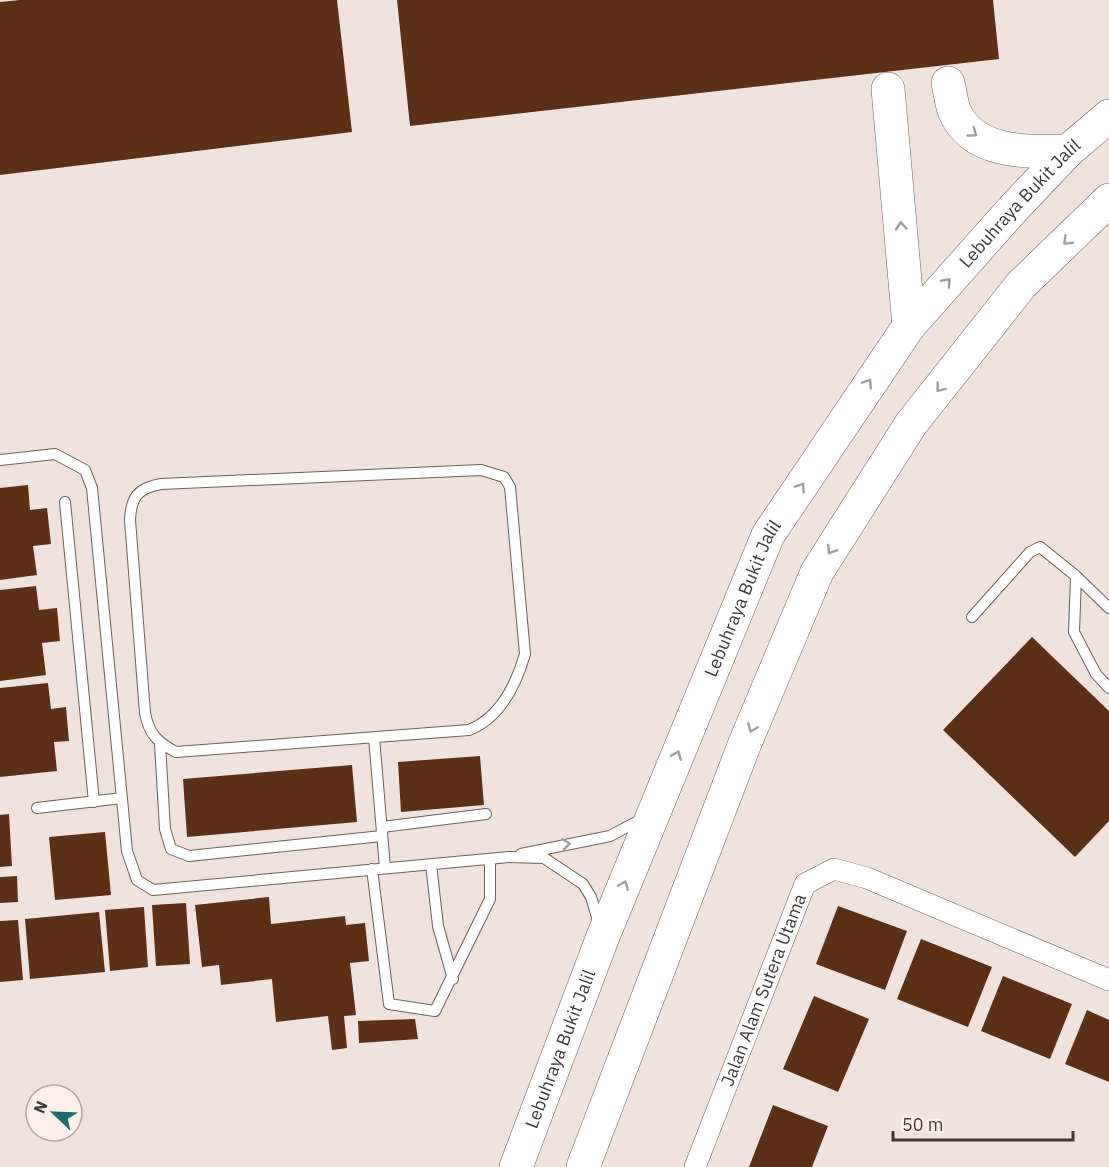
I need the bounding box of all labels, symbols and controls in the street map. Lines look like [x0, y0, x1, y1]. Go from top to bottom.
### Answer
one-way arrow [967, 126, 978, 137]
street label: Lebuhraya Bukit Jalil [954, 133, 1085, 272]
one-way arrow [894, 221, 907, 230]
one-way arrow [1063, 233, 1074, 244]
one-way arrow [940, 278, 951, 289]
one-way arrow [861, 379, 872, 390]
one-way arrow [936, 381, 947, 392]
one-way arrow [794, 482, 805, 493]
street label: Lebuhraya Bukit Jalil [699, 515, 786, 680]
one-way arrow [827, 544, 839, 554]
one-way arrow [747, 721, 759, 732]
one-way arrow [670, 751, 682, 762]
one-way arrow [561, 838, 570, 850]
one-way arrow [617, 881, 629, 892]
street label: Jalan Alam Sutera Utama [716, 890, 811, 1089]
street label: Lebuhraya Bukit Jalil [520, 966, 600, 1132]
north arrow [24, 1083, 84, 1143]
text: N [29, 1098, 52, 1116]
scale bar [893, 1104, 1073, 1142]
text: 50 m [902, 1113, 944, 1136]

